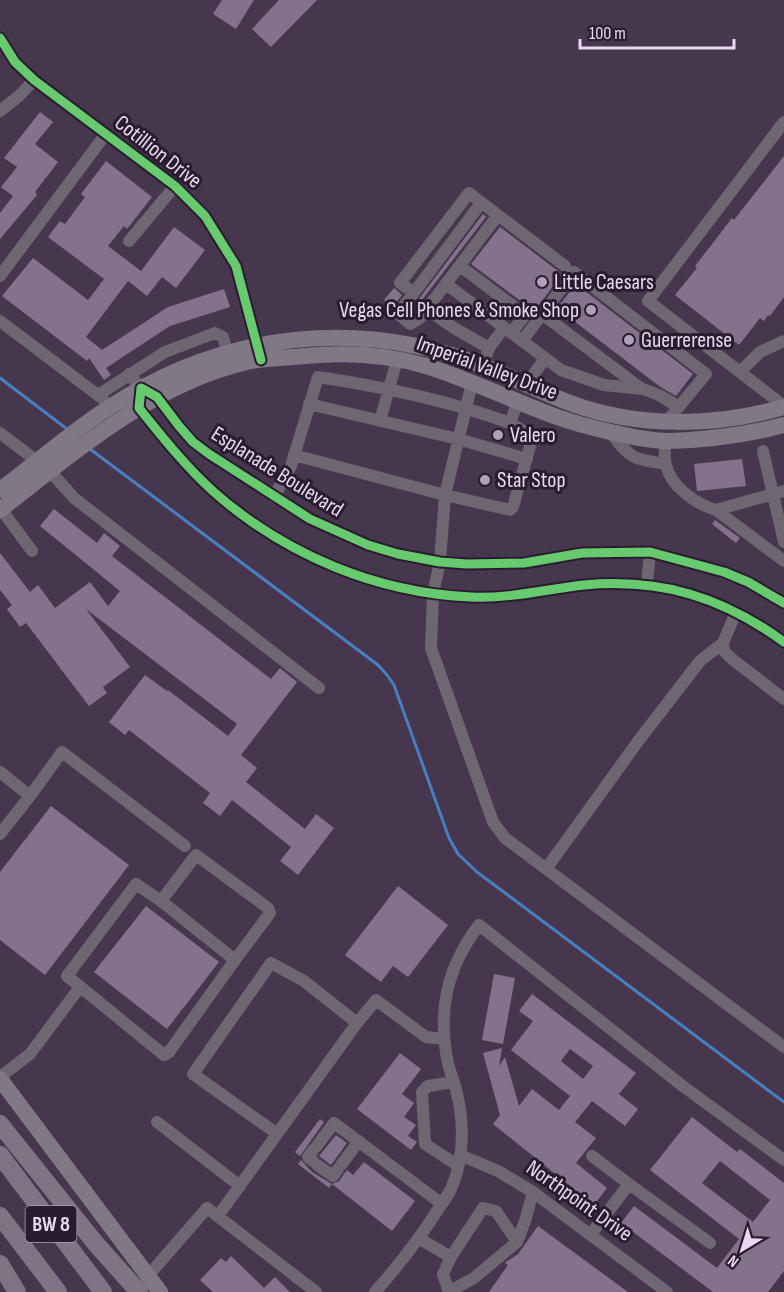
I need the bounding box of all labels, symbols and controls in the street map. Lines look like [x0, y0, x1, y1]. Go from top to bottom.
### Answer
scale bar [580, 12, 734, 50]
text: 100 m [589, 23, 626, 44]
street label: Cotillion Drive [109, 109, 207, 195]
place label: Little Caesars [554, 269, 654, 296]
marker: Little Caesars [535, 275, 549, 289]
place label: Vegas Cell Phones & Smoke Shop [339, 297, 579, 324]
marker: Vegas Cell Phones & Smoke Shop [584, 303, 598, 317]
place label: Guerrerense [641, 327, 732, 354]
street label: Imperial Valley Drive [413, 330, 561, 406]
marker: Guerrerense [622, 333, 636, 347]
street label: Esplanade Boulevard [206, 421, 348, 523]
place label: Valero [510, 422, 556, 449]
marker: Valero [491, 428, 505, 442]
place label: Star Stop [497, 467, 566, 494]
marker: Star Stop [478, 473, 492, 487]
street label: Northpoint Drive [521, 1155, 637, 1247]
road number: BW 8 [26, 1206, 76, 1242]
north arrow [712, 1220, 772, 1280]
text: N [724, 1251, 743, 1271]

